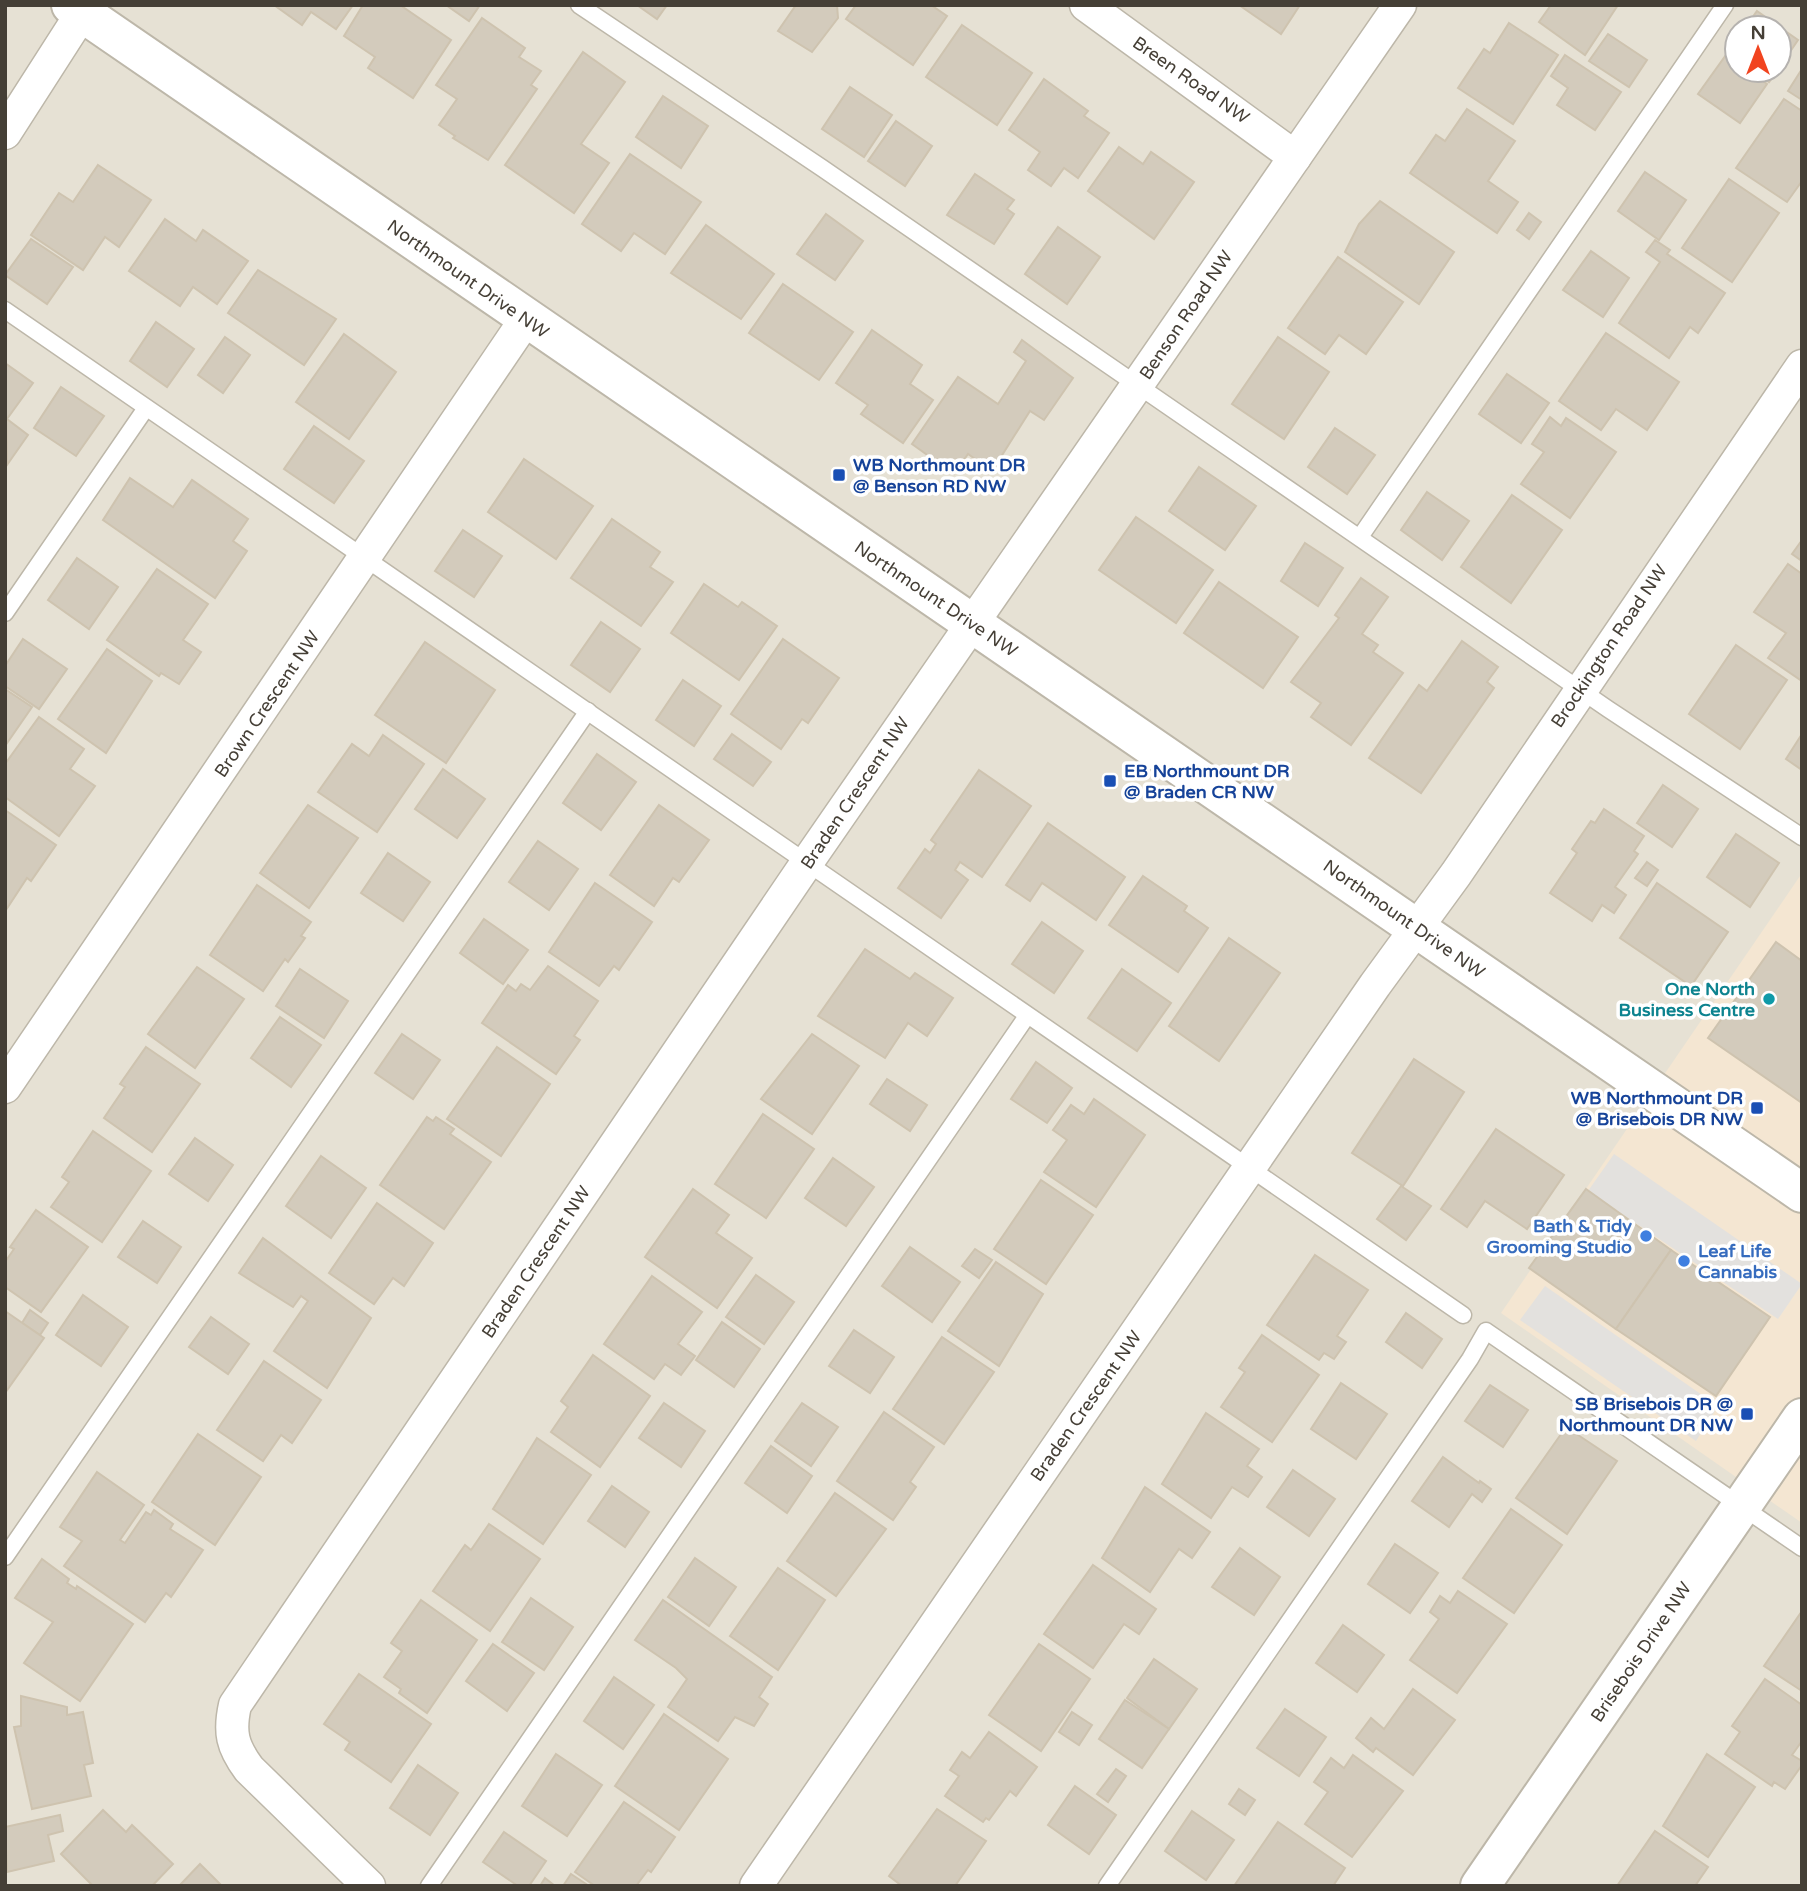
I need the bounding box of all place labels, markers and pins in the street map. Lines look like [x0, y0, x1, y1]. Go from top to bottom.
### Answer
place label: WB Northmount DR @ Benson RD NW [853, 454, 1025, 497]
marker: WB Northmount DR @ Benson RD NW [831, 467, 847, 483]
place label: EB Northmount DR @ Braden CR NW [1124, 760, 1290, 803]
marker: EB Northmount DR @ Braden CR NW [1102, 773, 1118, 789]
place label: One North Business Centre [1619, 978, 1755, 1021]
marker: One North Business Centre [1761, 991, 1777, 1007]
place label: WB Northmount DR @ Brisebois DR NW [1571, 1087, 1744, 1130]
marker: WB Northmount DR @ Brisebois DR NW [1749, 1100, 1765, 1116]
place label: Bath & Tidy Grooming Studio [1487, 1215, 1632, 1258]
marker: Bath & Tidy Grooming Studio [1638, 1228, 1654, 1244]
place label: Leaf Life Cannabis [1698, 1240, 1778, 1283]
marker: Leaf Life Cannabis [1676, 1253, 1692, 1269]
place label: SB Brisebois DR @ Northmount DR NW [1559, 1393, 1734, 1436]
marker: SB Brisebois DR @ Northmount DR NW [1739, 1406, 1755, 1422]

